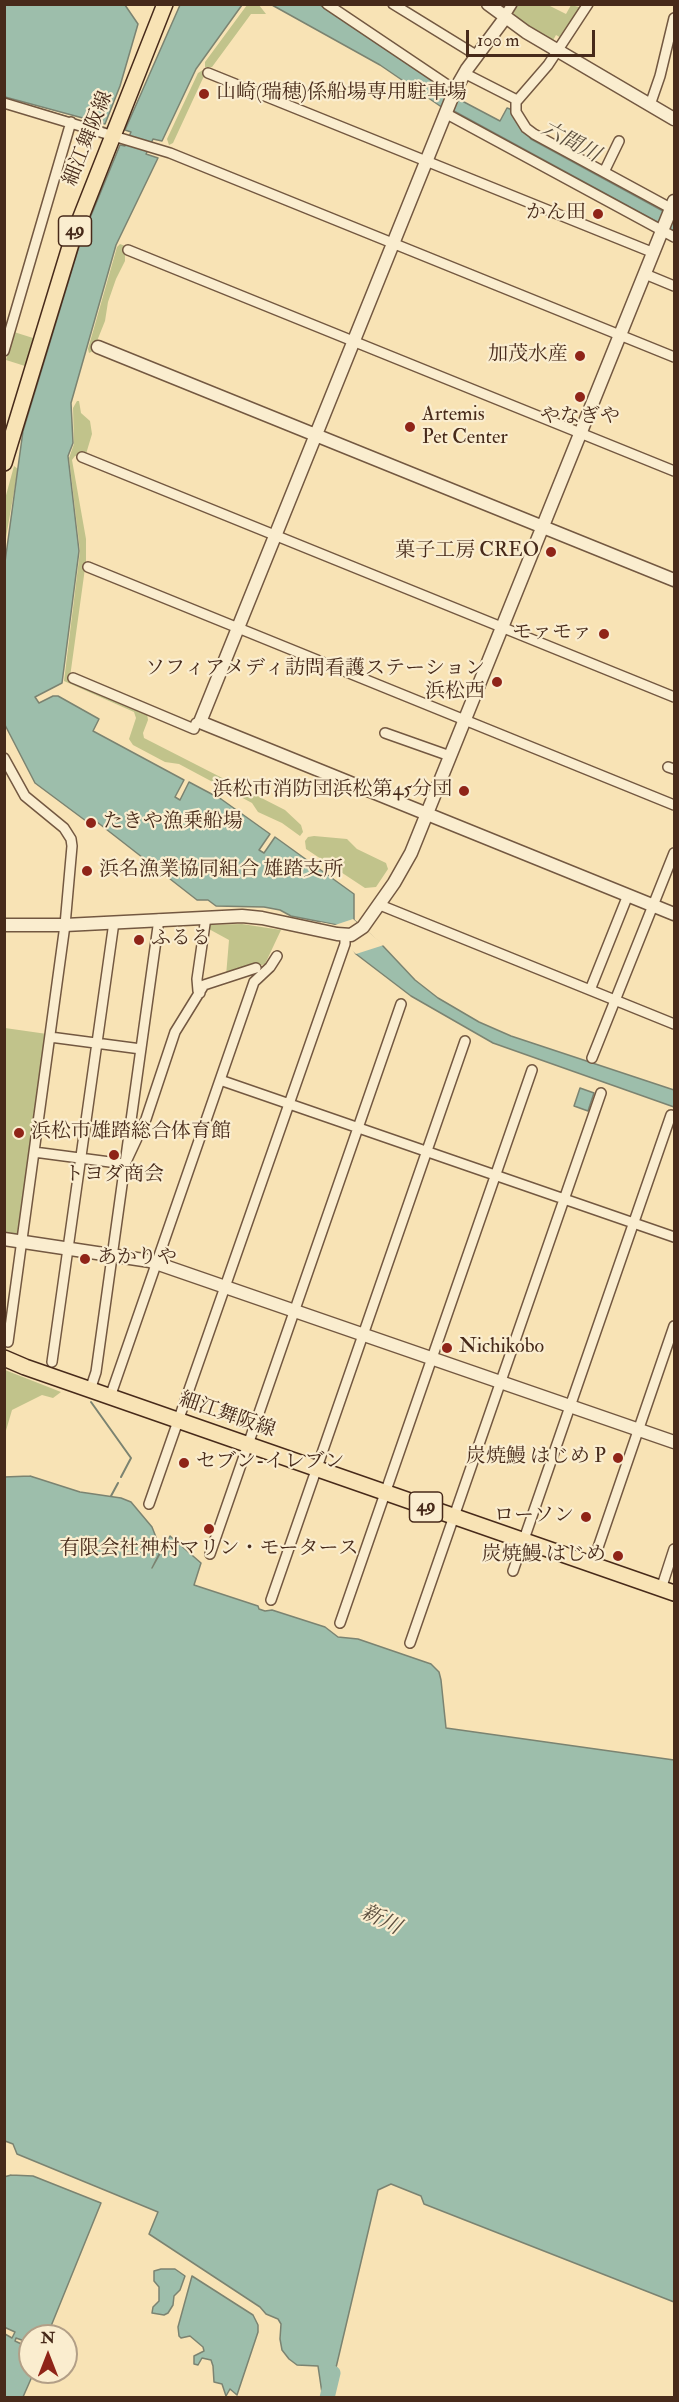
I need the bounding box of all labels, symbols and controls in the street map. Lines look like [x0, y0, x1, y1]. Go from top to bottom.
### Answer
scale bar [469, 18, 598, 56]
text: 100 m [477, 29, 520, 52]
place label: 山崎(瑞穂)係船場専用駐車場 [216, 82, 467, 106]
marker: 山崎(瑞穂)係船場専用駐車場 [197, 87, 211, 101]
street label: 細江舞阪線 [59, 88, 119, 190]
water label: 六間川 [536, 117, 604, 169]
place label: かん田 [526, 202, 586, 226]
marker: かん田 [591, 207, 605, 221]
road number: 49 [58, 216, 92, 246]
place label: 加茂水産 [488, 344, 568, 368]
marker: 加茂水産 [573, 349, 587, 363]
marker: やなぎや [573, 390, 587, 404]
place label: Artemis Pet Center [422, 404, 508, 451]
place label: やなぎや [540, 406, 620, 430]
marker: Artemis Pet Center [403, 420, 417, 434]
place label: 菓子工房 CREO [395, 540, 539, 564]
marker: 菓子工房 CREO [544, 545, 558, 559]
place label: モァモァ [512, 622, 592, 646]
marker: モァモァ [597, 627, 611, 641]
place label: ソフィアメディ訪問看護ステーション 浜松西 [145, 658, 485, 705]
marker: ソフィアメディ訪問看護ステーション 浜松西 [490, 675, 504, 689]
place label: 浜松市消防団浜松第45分団 [212, 779, 452, 803]
marker: 浜松市消防団浜松第45分団 [457, 784, 471, 798]
place label: たきや漁乗船場 [103, 811, 243, 835]
marker: たきや漁乗船場 [84, 816, 98, 830]
place label: 浜名漁業協同組合 雄踏支所 [99, 859, 343, 883]
marker: 浜名漁業協同組合 雄踏支所 [80, 864, 94, 878]
place label: ふるる [151, 928, 211, 952]
marker: ふるる [132, 933, 146, 947]
place label: 浜松市雄踏総合体育館 [31, 1121, 231, 1145]
marker: 浜松市雄踏総合体育館 [12, 1126, 26, 1140]
marker: トヨダ商会 [107, 1148, 121, 1162]
place label: トヨダ商会 [64, 1164, 164, 1188]
place label: あかりや [97, 1247, 177, 1271]
marker: あかりや [78, 1252, 92, 1266]
place label: Nichikobo [459, 1336, 544, 1360]
marker: Nichikobo [440, 1341, 454, 1355]
street label: 細江舞阪線 [176, 1388, 278, 1444]
place label: 炭焼鰻 はじめ P [466, 1446, 606, 1470]
place label: セブン-イレブン [196, 1451, 344, 1475]
marker: 炭焼鰻 はじめ P [611, 1451, 625, 1465]
marker: セブン-イレブン [177, 1456, 191, 1470]
road number: 49 [410, 1492, 442, 1522]
place label: ローソン [494, 1505, 574, 1529]
marker: ローソン [579, 1510, 593, 1524]
marker: 有限会社神村マリン・モータース [202, 1522, 216, 1536]
place label: 有限会社神村マリン・モータース [59, 1538, 359, 1562]
place label: 炭焼鰻 はじめ [482, 1544, 606, 1568]
marker: 炭焼鰻 はじめ [611, 1549, 625, 1563]
water label: 新川 [356, 1900, 404, 1942]
north arrow [18, 2324, 78, 2384]
text: N [41, 2328, 55, 2348]

